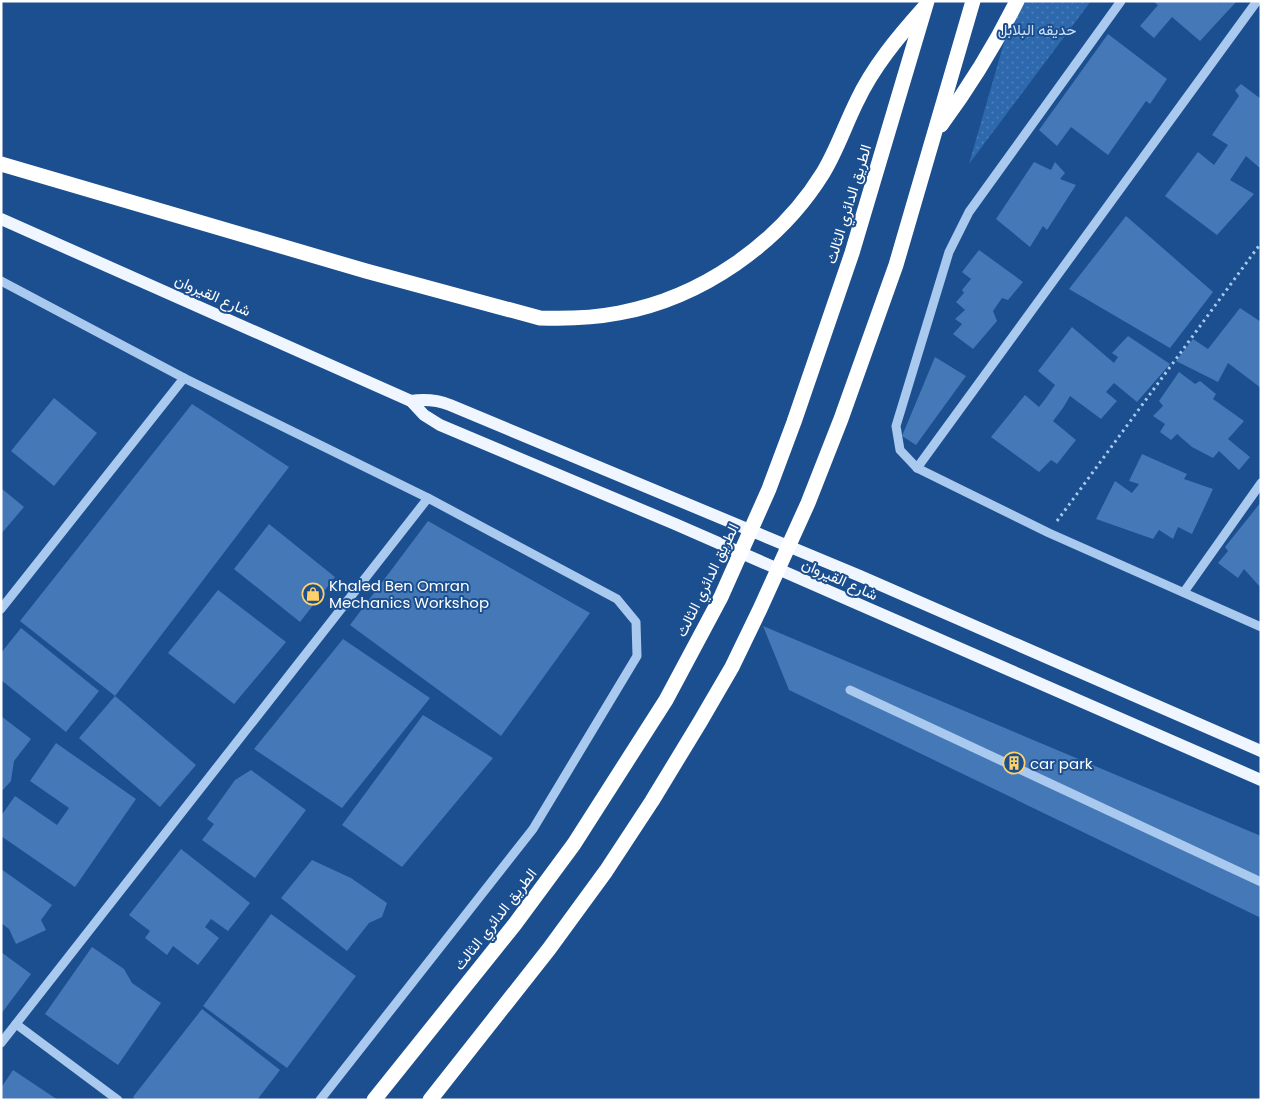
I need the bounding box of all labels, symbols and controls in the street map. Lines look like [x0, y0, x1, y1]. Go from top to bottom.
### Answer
park label: حديقه البلابل [998, 19, 1076, 40]
street label: الطريق الدائري الثالث [820, 142, 879, 267]
street label: شارع القيروان [171, 269, 255, 322]
street label: الطريق الدائري الثالث [670, 520, 746, 642]
street label: شارع القيروان [798, 553, 882, 606]
place label: Khaled Ben Omran Mechanics Workshop [329, 575, 489, 613]
shop icon: Khaled Ben Omran Mechanics Workshop [301, 582, 325, 606]
building icon: car park [1002, 751, 1026, 775]
place label: car park [1030, 753, 1093, 774]
street label: الطريق الدائري الثالث [449, 864, 544, 976]

